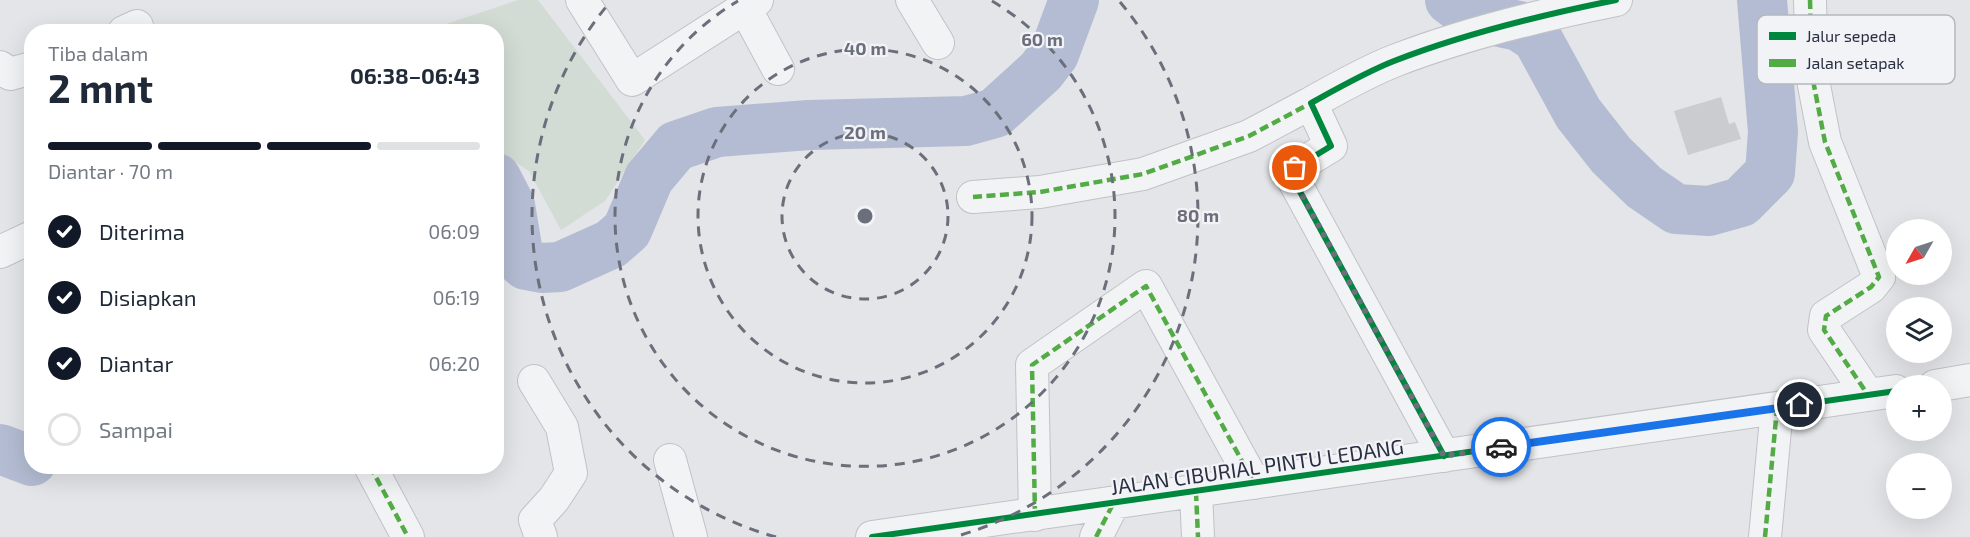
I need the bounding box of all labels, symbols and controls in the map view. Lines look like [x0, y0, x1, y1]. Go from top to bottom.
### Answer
legend [1757, 15, 1955, 84]
text: Jalur sepeda [1806, 26, 1896, 45]
text: 60 m [1021, 28, 1063, 50]
text: 40 m [844, 37, 886, 59]
text: Tiba dalam [48, 41, 148, 65]
text: Jalan setapak [1806, 53, 1904, 72]
text: 06:38–06:43 [350, 62, 480, 88]
text: 2 mnt [48, 64, 153, 111]
text: 20 m [844, 121, 886, 143]
pin [1269, 142, 1320, 193]
icon: bag [1278, 151, 1311, 184]
text: Diantar · 70 m [48, 159, 173, 183]
text: 80 m [1177, 204, 1219, 226]
centre of rings [855, 206, 875, 226]
icon: check [48, 215, 81, 248]
text: Diterima [99, 218, 185, 244]
text: 06:09 [428, 219, 480, 243]
north arrow [1886, 219, 1952, 285]
map controls [1886, 219, 1952, 519]
icon: check [48, 281, 81, 314]
text: Disiapkan [99, 284, 197, 310]
text: 06:19 [432, 285, 480, 309]
button: layers [1886, 297, 1952, 363]
icon: check [48, 347, 81, 380]
text: Diantar [99, 350, 173, 376]
text: 06:20 [428, 351, 480, 375]
button: + [1886, 375, 1952, 441]
pin [1774, 379, 1825, 430]
icon: home [1783, 388, 1816, 421]
text: Sampai [99, 416, 173, 442]
courier [1471, 417, 1531, 477]
icon: car [1485, 431, 1518, 464]
street label: JALAN CIBURIAL PINTU LEDANG [1109, 433, 1405, 499]
button: − [1886, 453, 1952, 519]

